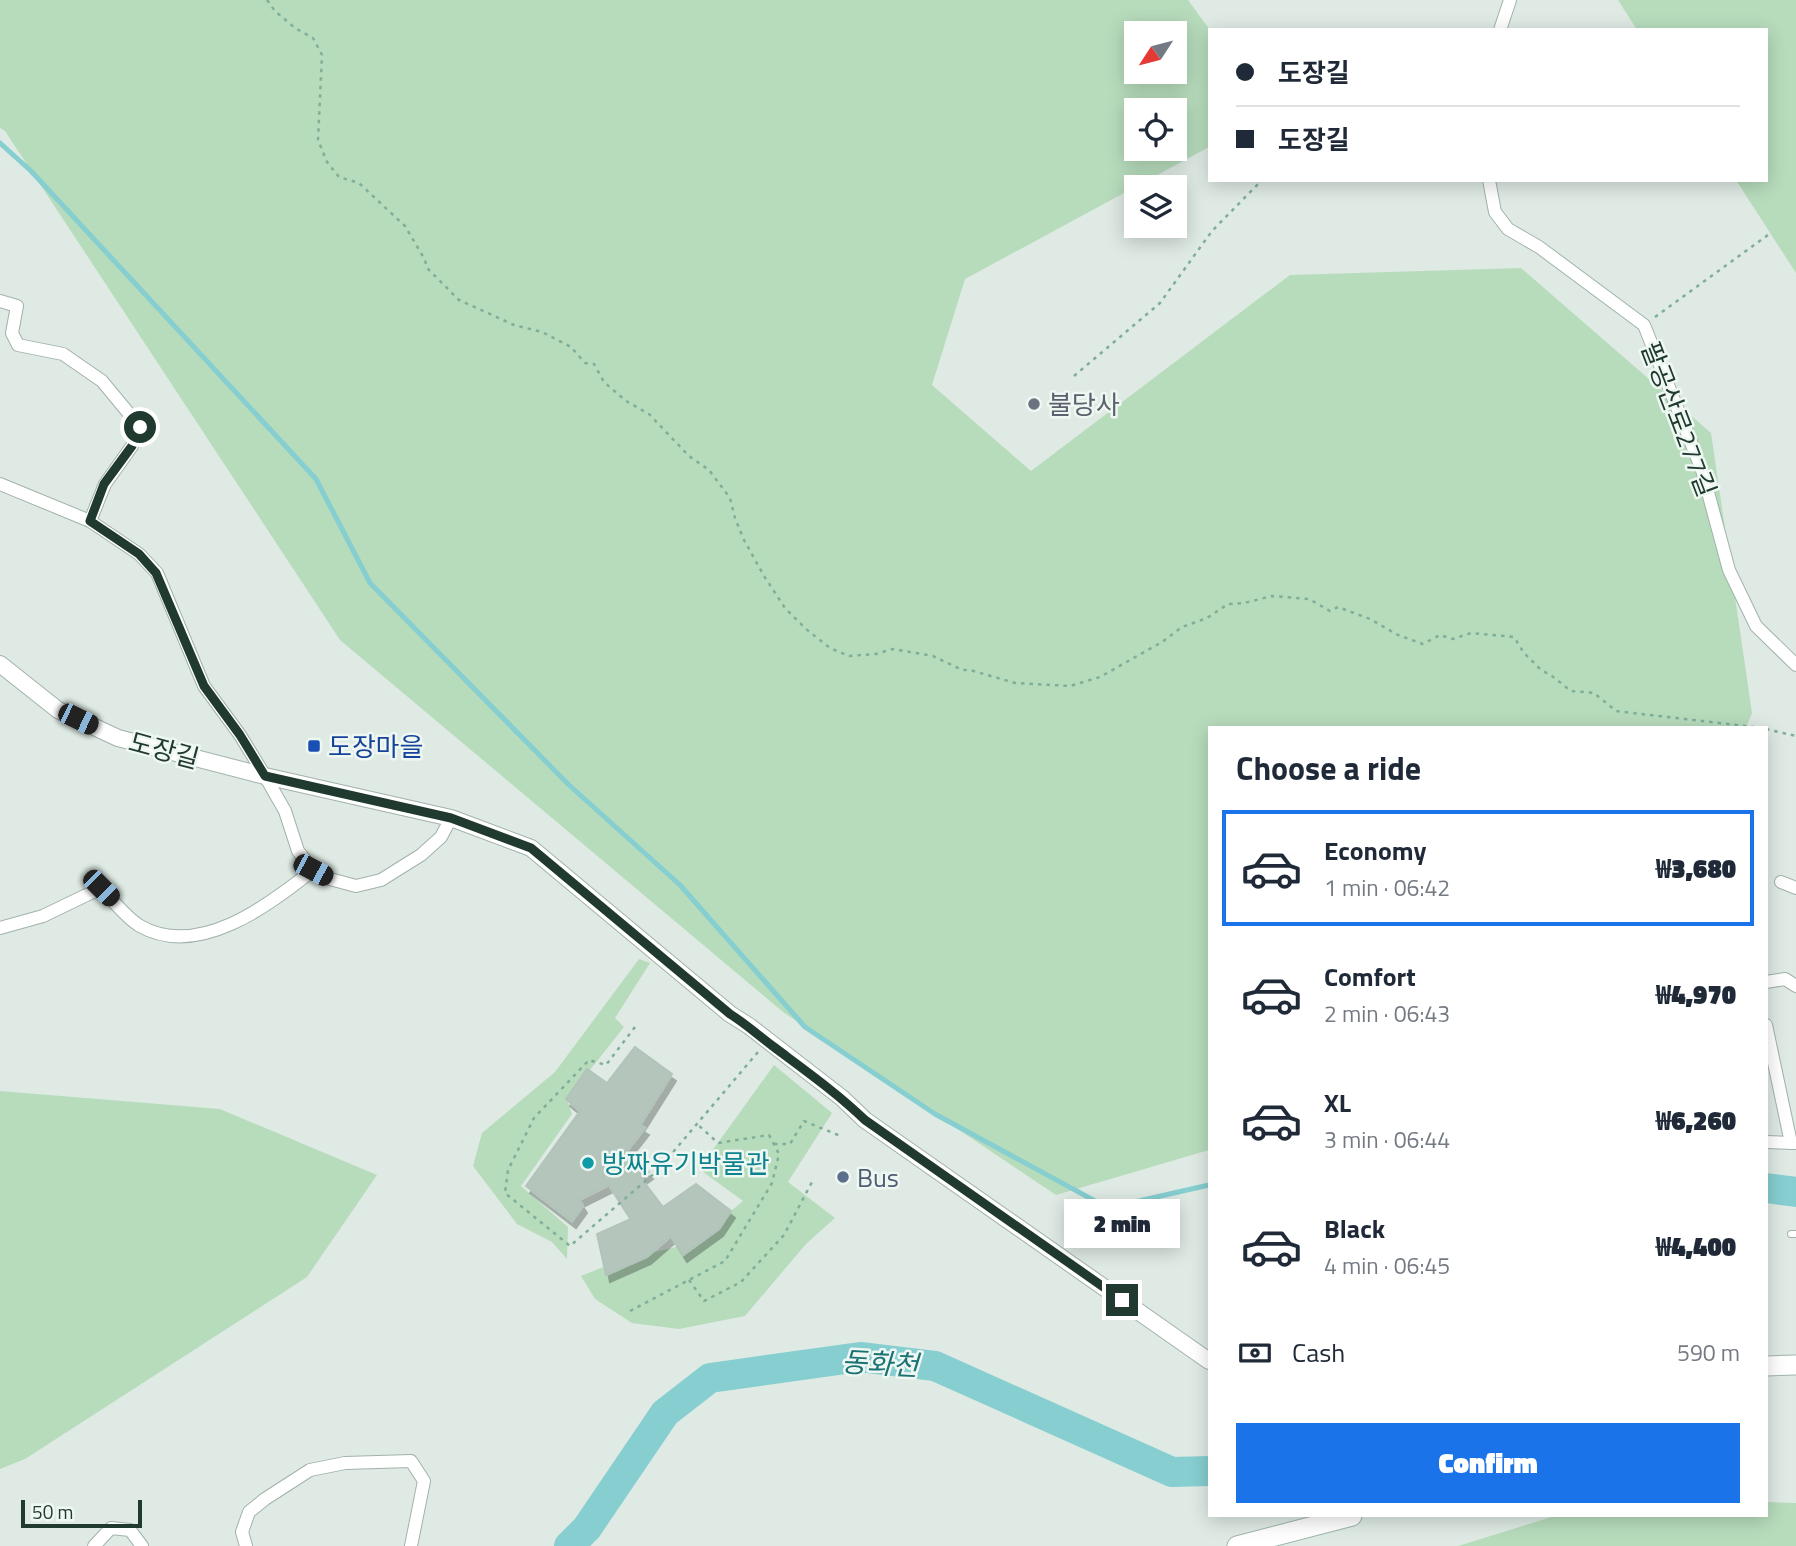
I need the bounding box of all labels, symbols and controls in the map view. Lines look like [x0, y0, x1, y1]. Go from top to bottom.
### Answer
north arrow [1124, 21, 1186, 84]
map controls [1124, 21, 1187, 238]
text: 도장길 [1278, 53, 1350, 92]
button: locate [1124, 98, 1187, 161]
text: 도장길 [1278, 120, 1350, 159]
button: layers [1124, 175, 1187, 238]
street label: 팔공산로277길 [1632, 336, 1726, 502]
place label: 불당사 [1048, 385, 1120, 424]
marker: 불당사 [1026, 396, 1042, 412]
route start [124, 411, 156, 443]
car [55, 700, 102, 738]
street label: 도장길 [124, 722, 204, 778]
place label: 도장마을 [328, 727, 424, 766]
marker: 도장마을 [306, 738, 322, 754]
text: Choose a ride [1236, 744, 1421, 792]
text: Economy [1324, 831, 1426, 870]
icon: car [1240, 837, 1303, 900]
text: ₩3,680 [1656, 849, 1736, 888]
car [290, 851, 337, 889]
car [79, 866, 124, 910]
text: 1 min · 06:42 [1324, 870, 1450, 905]
text: Comfort [1324, 957, 1416, 996]
icon: car [1240, 963, 1303, 1026]
text: ₩4,970 [1656, 975, 1736, 1014]
text: 2 min · 06:43 [1324, 996, 1450, 1031]
text: XL [1324, 1083, 1351, 1122]
icon: car [1240, 1089, 1303, 1152]
text: ₩6,260 [1656, 1101, 1736, 1140]
text: 3 min · 06:44 [1324, 1122, 1450, 1157]
place label: 방짜유기박물관 [602, 1144, 770, 1183]
marker: 방짜유기박물관 [580, 1155, 596, 1171]
place label: Bus [857, 1158, 899, 1197]
marker: Bus [835, 1169, 851, 1185]
callout: 2 min [1064, 1198, 1180, 1248]
text: 2 min [1093, 1206, 1151, 1241]
text: Black [1324, 1209, 1385, 1248]
icon: car [1240, 1215, 1303, 1278]
text: ₩4,400 [1656, 1227, 1736, 1266]
text: 4 min · 06:45 [1324, 1248, 1450, 1283]
route end [1106, 1284, 1138, 1316]
text: Cash [1292, 1333, 1345, 1372]
icon: cash [1236, 1334, 1274, 1372]
text: 590 m [1677, 1335, 1740, 1370]
water label: 동화천 [840, 1340, 923, 1387]
button: Confirm [1236, 1423, 1740, 1503]
scale bar [21, 1497, 142, 1529]
text: 50 m [32, 1497, 73, 1526]

